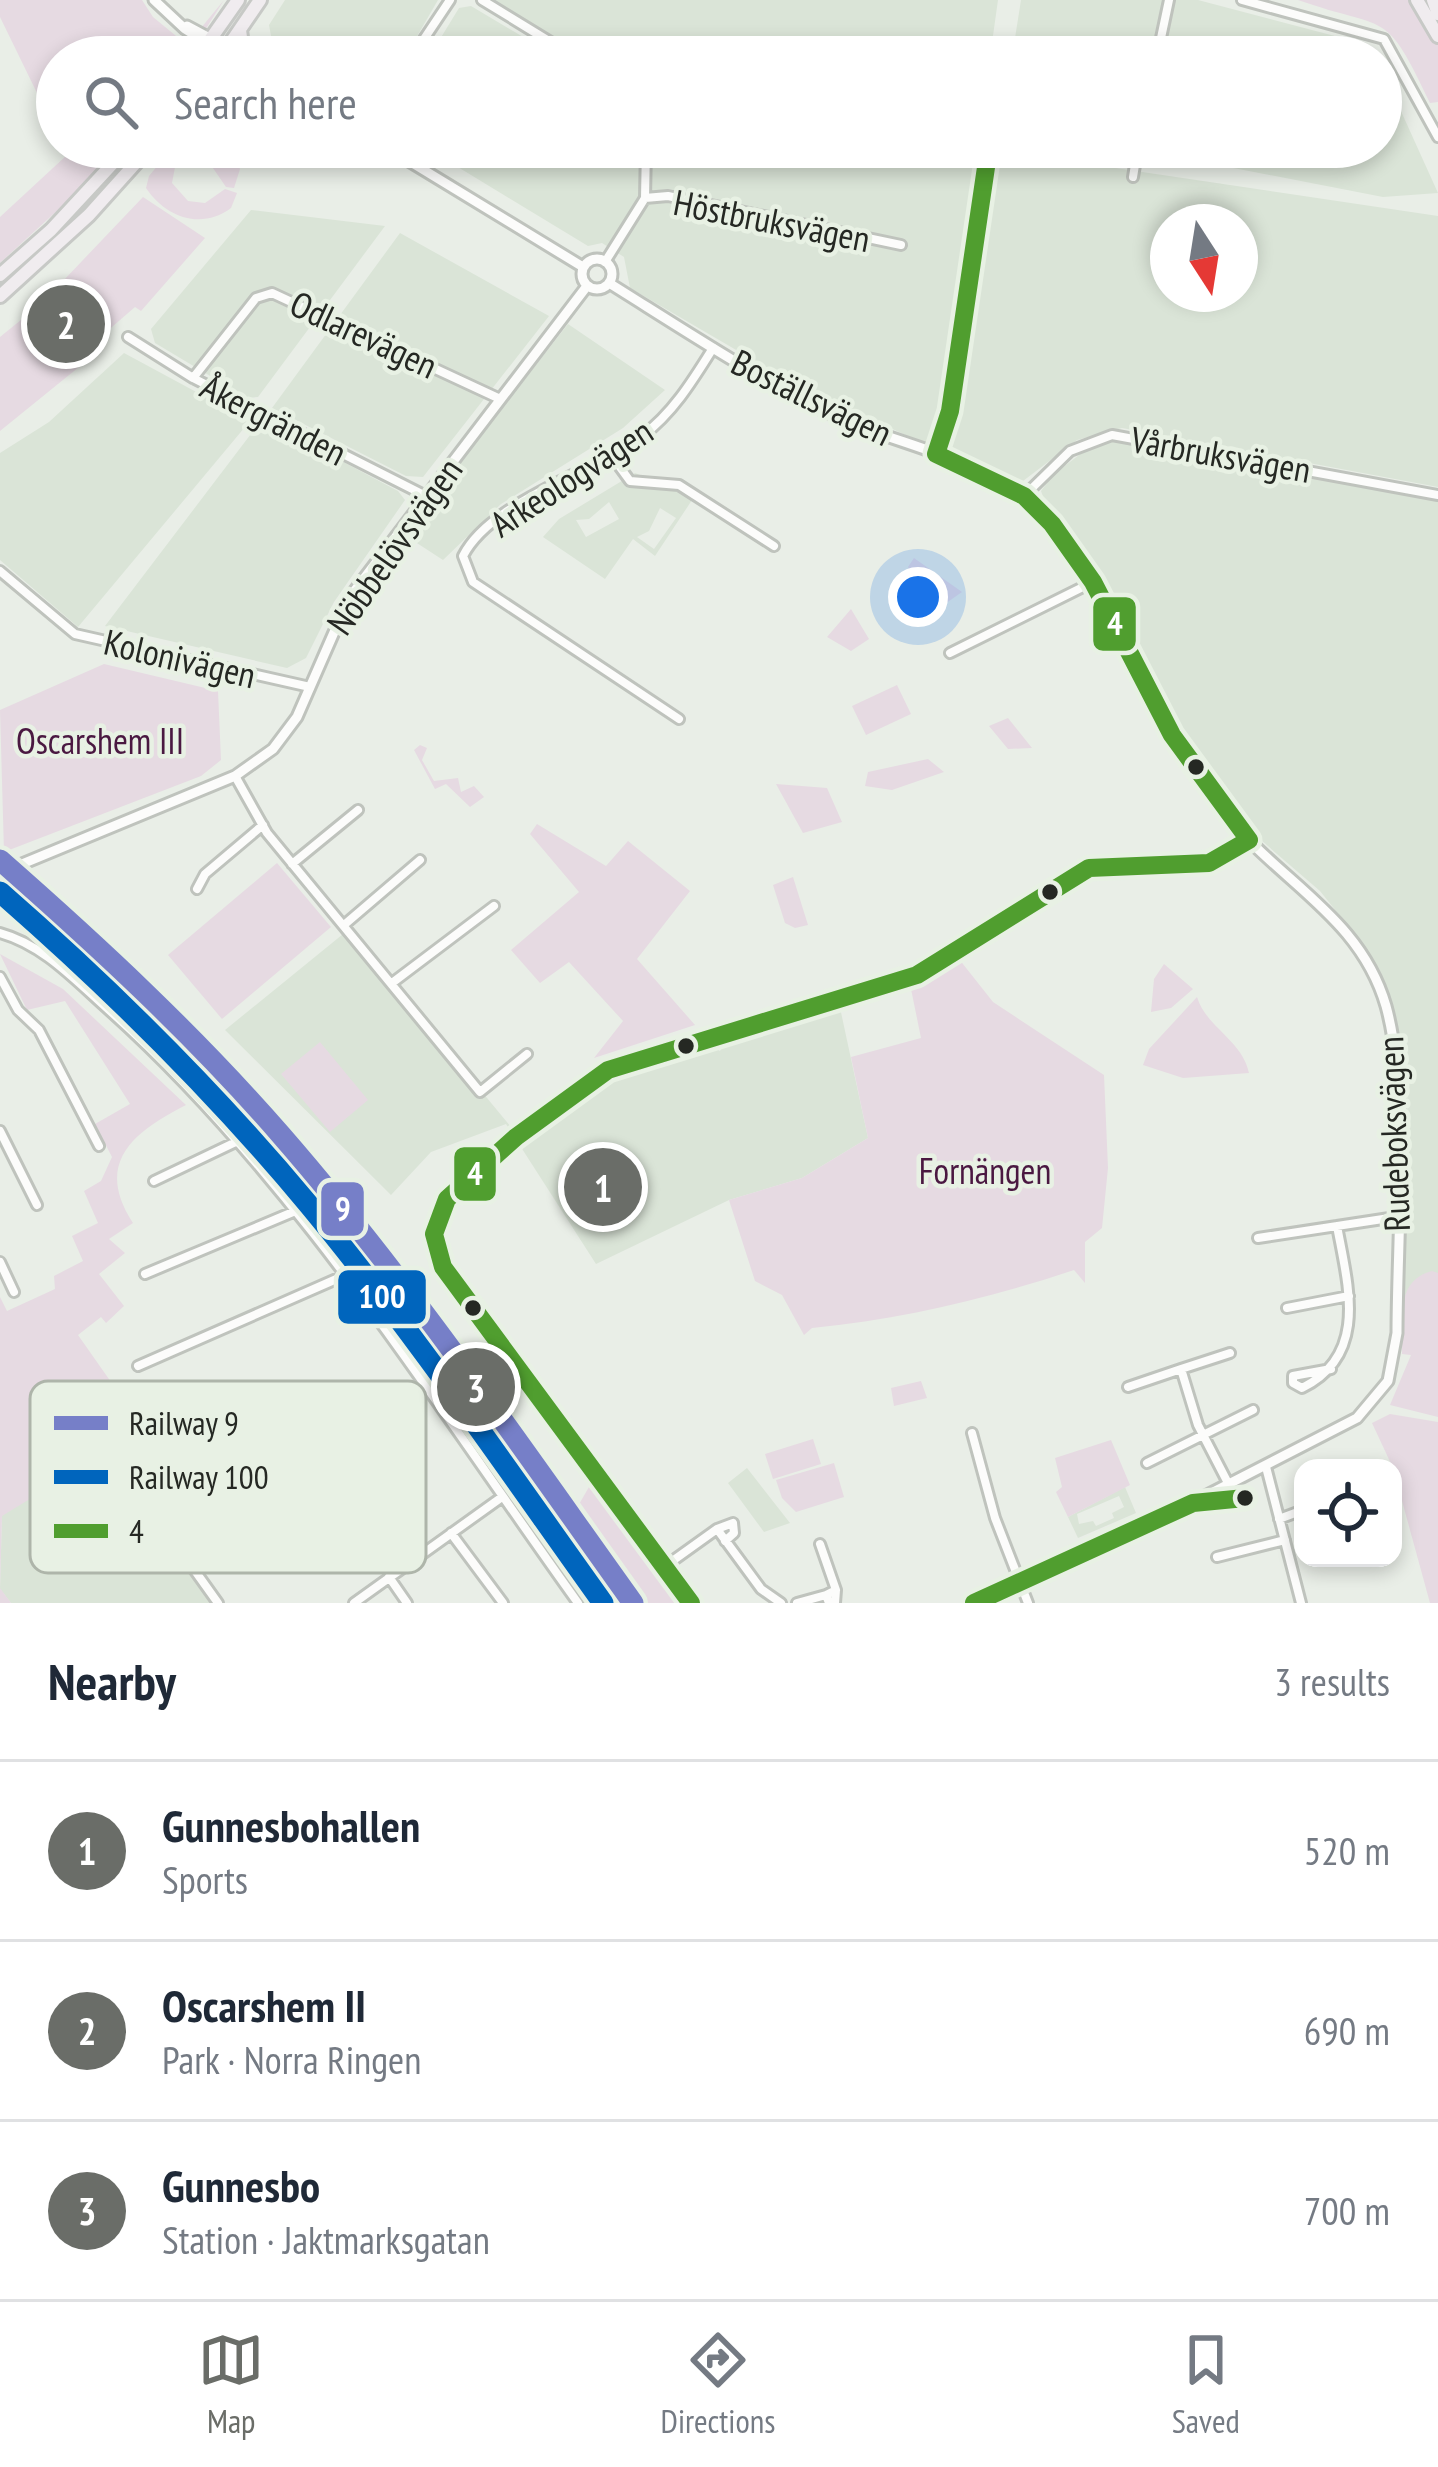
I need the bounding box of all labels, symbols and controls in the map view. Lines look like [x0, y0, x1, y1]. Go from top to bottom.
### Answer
search box [36, 36, 1402, 168]
icon: search [78, 69, 144, 135]
text: Search here [174, 73, 357, 131]
street label: Höstbruksvägen [670, 178, 874, 262]
north arrow [1150, 204, 1258, 312]
pin: 2 [27, 279, 105, 369]
street label: Odlarevägen [283, 280, 445, 388]
street label: Boställsvägen [724, 338, 900, 456]
street label: Åkergränden [193, 362, 355, 476]
street label: Arkeologvägen [481, 407, 661, 547]
street label: Vårbruksvägen [1127, 415, 1314, 493]
street label: Nöbbelövsvägen [316, 448, 472, 644]
your location [888, 567, 948, 627]
line badge: 4 [1091, 595, 1138, 653]
text: 4 [1107, 601, 1123, 644]
street label: Kolonivägen [100, 618, 260, 698]
park label: Oscarshem III [16, 717, 184, 764]
unlabelled marker [1185, 756, 1207, 778]
unlabelled marker [1039, 881, 1061, 903]
unlabelled marker [675, 1035, 697, 1057]
street label: Rudeboksvägen [1366, 1036, 1420, 1232]
pin: 1 [564, 1142, 642, 1232]
line badge: 4 [452, 1145, 498, 1203]
park label: Fornängen [919, 1147, 1051, 1194]
text: 4 [467, 1151, 483, 1194]
line badge: 9 [319, 1180, 366, 1238]
text: 9 [335, 1186, 351, 1229]
line badge: 100 [336, 1268, 428, 1326]
text: 100 [358, 1274, 406, 1317]
unlabelled marker [462, 1297, 484, 1319]
pin: 3 [437, 1342, 515, 1432]
legend [30, 1381, 426, 1573]
text: Railway 9 [129, 1401, 239, 1444]
text: Railway 100 [129, 1455, 269, 1498]
map controls [1294, 1459, 1402, 1567]
button: locate [1294, 1459, 1402, 1567]
unlabelled marker [1234, 1487, 1256, 1509]
text: 4 [129, 1509, 144, 1552]
text: Nearby [48, 1648, 176, 1714]
text: 3 results [1274, 1656, 1390, 1707]
text: Gunnesbohallen [162, 1796, 420, 1854]
text: 1 [78, 1825, 96, 1876]
text: 520 m [1304, 1825, 1390, 1876]
text: Sports [162, 1854, 248, 1905]
text: Oscarshem II [162, 1976, 366, 2034]
text: 2 [78, 2005, 96, 2056]
text: 690 m [1304, 2005, 1390, 2056]
text: Park · Norra Ringen [162, 2034, 421, 2085]
text: Gunnesbo [162, 2156, 320, 2214]
text: 3 [78, 2185, 96, 2236]
text: 700 m [1304, 2185, 1390, 2236]
text: Station · Jaktmarksgatan [162, 2214, 490, 2265]
tab: Map [198, 2327, 264, 2442]
tab: Directions [661, 2327, 775, 2442]
tab: Saved [1172, 2327, 1240, 2442]

